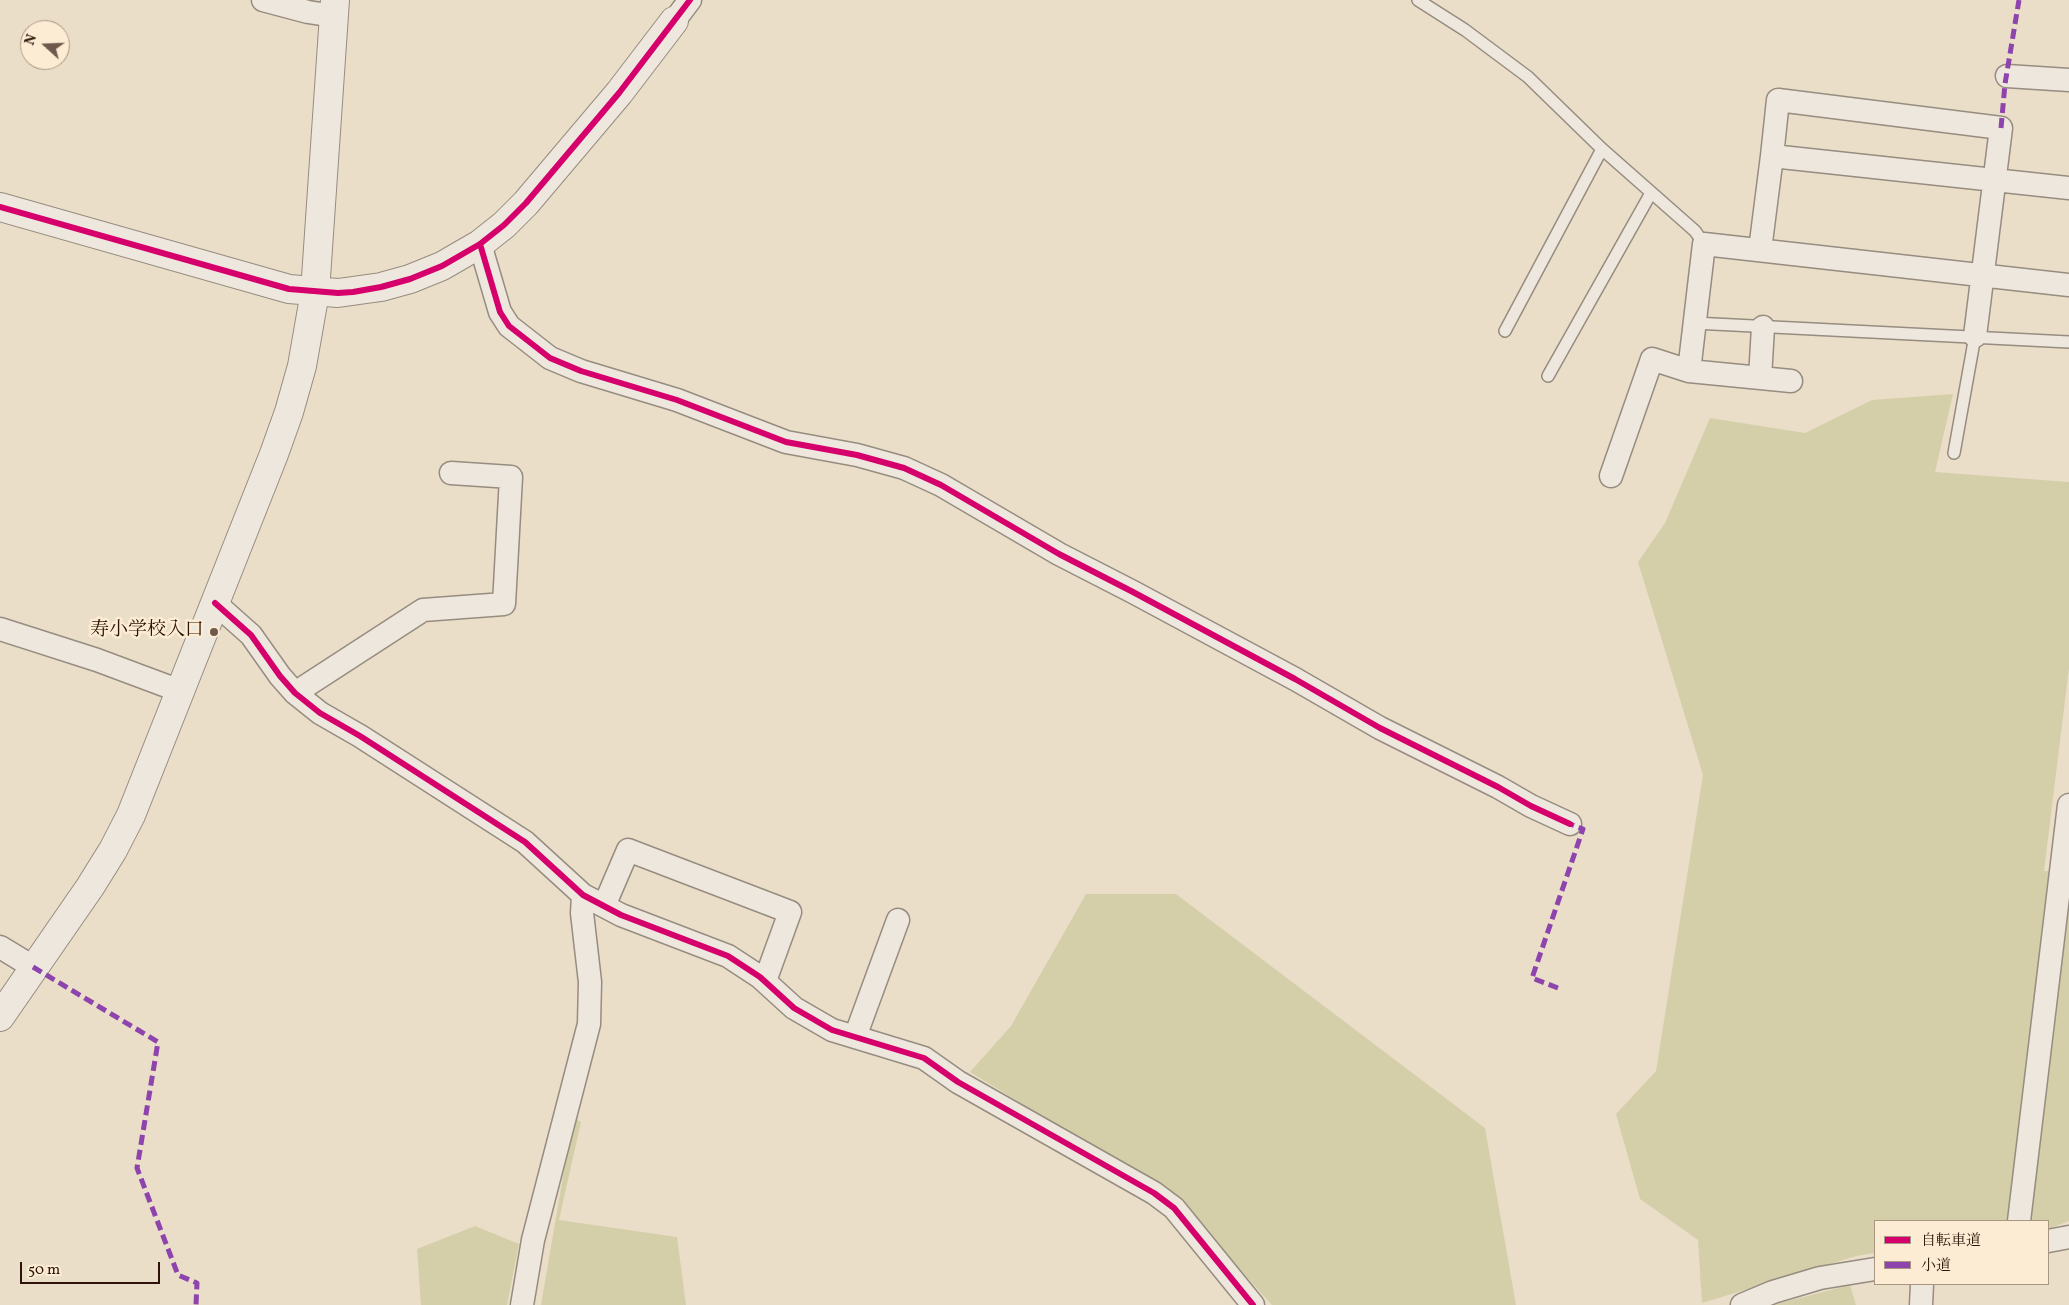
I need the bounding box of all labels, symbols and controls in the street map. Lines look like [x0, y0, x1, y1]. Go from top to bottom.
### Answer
north arrow [20, 20, 70, 70]
text: N [21, 32, 42, 48]
place label: 寿小学校入口 [90, 621, 204, 643]
marker: 寿小学校入口 [208, 626, 220, 638]
legend [1874, 1220, 2049, 1285]
text: 自転車道 [1921, 1231, 1981, 1252]
scale bar [22, 1252, 162, 1284]
text: 小道 [1921, 1256, 1951, 1277]
text: 50 m [28, 1260, 60, 1281]

